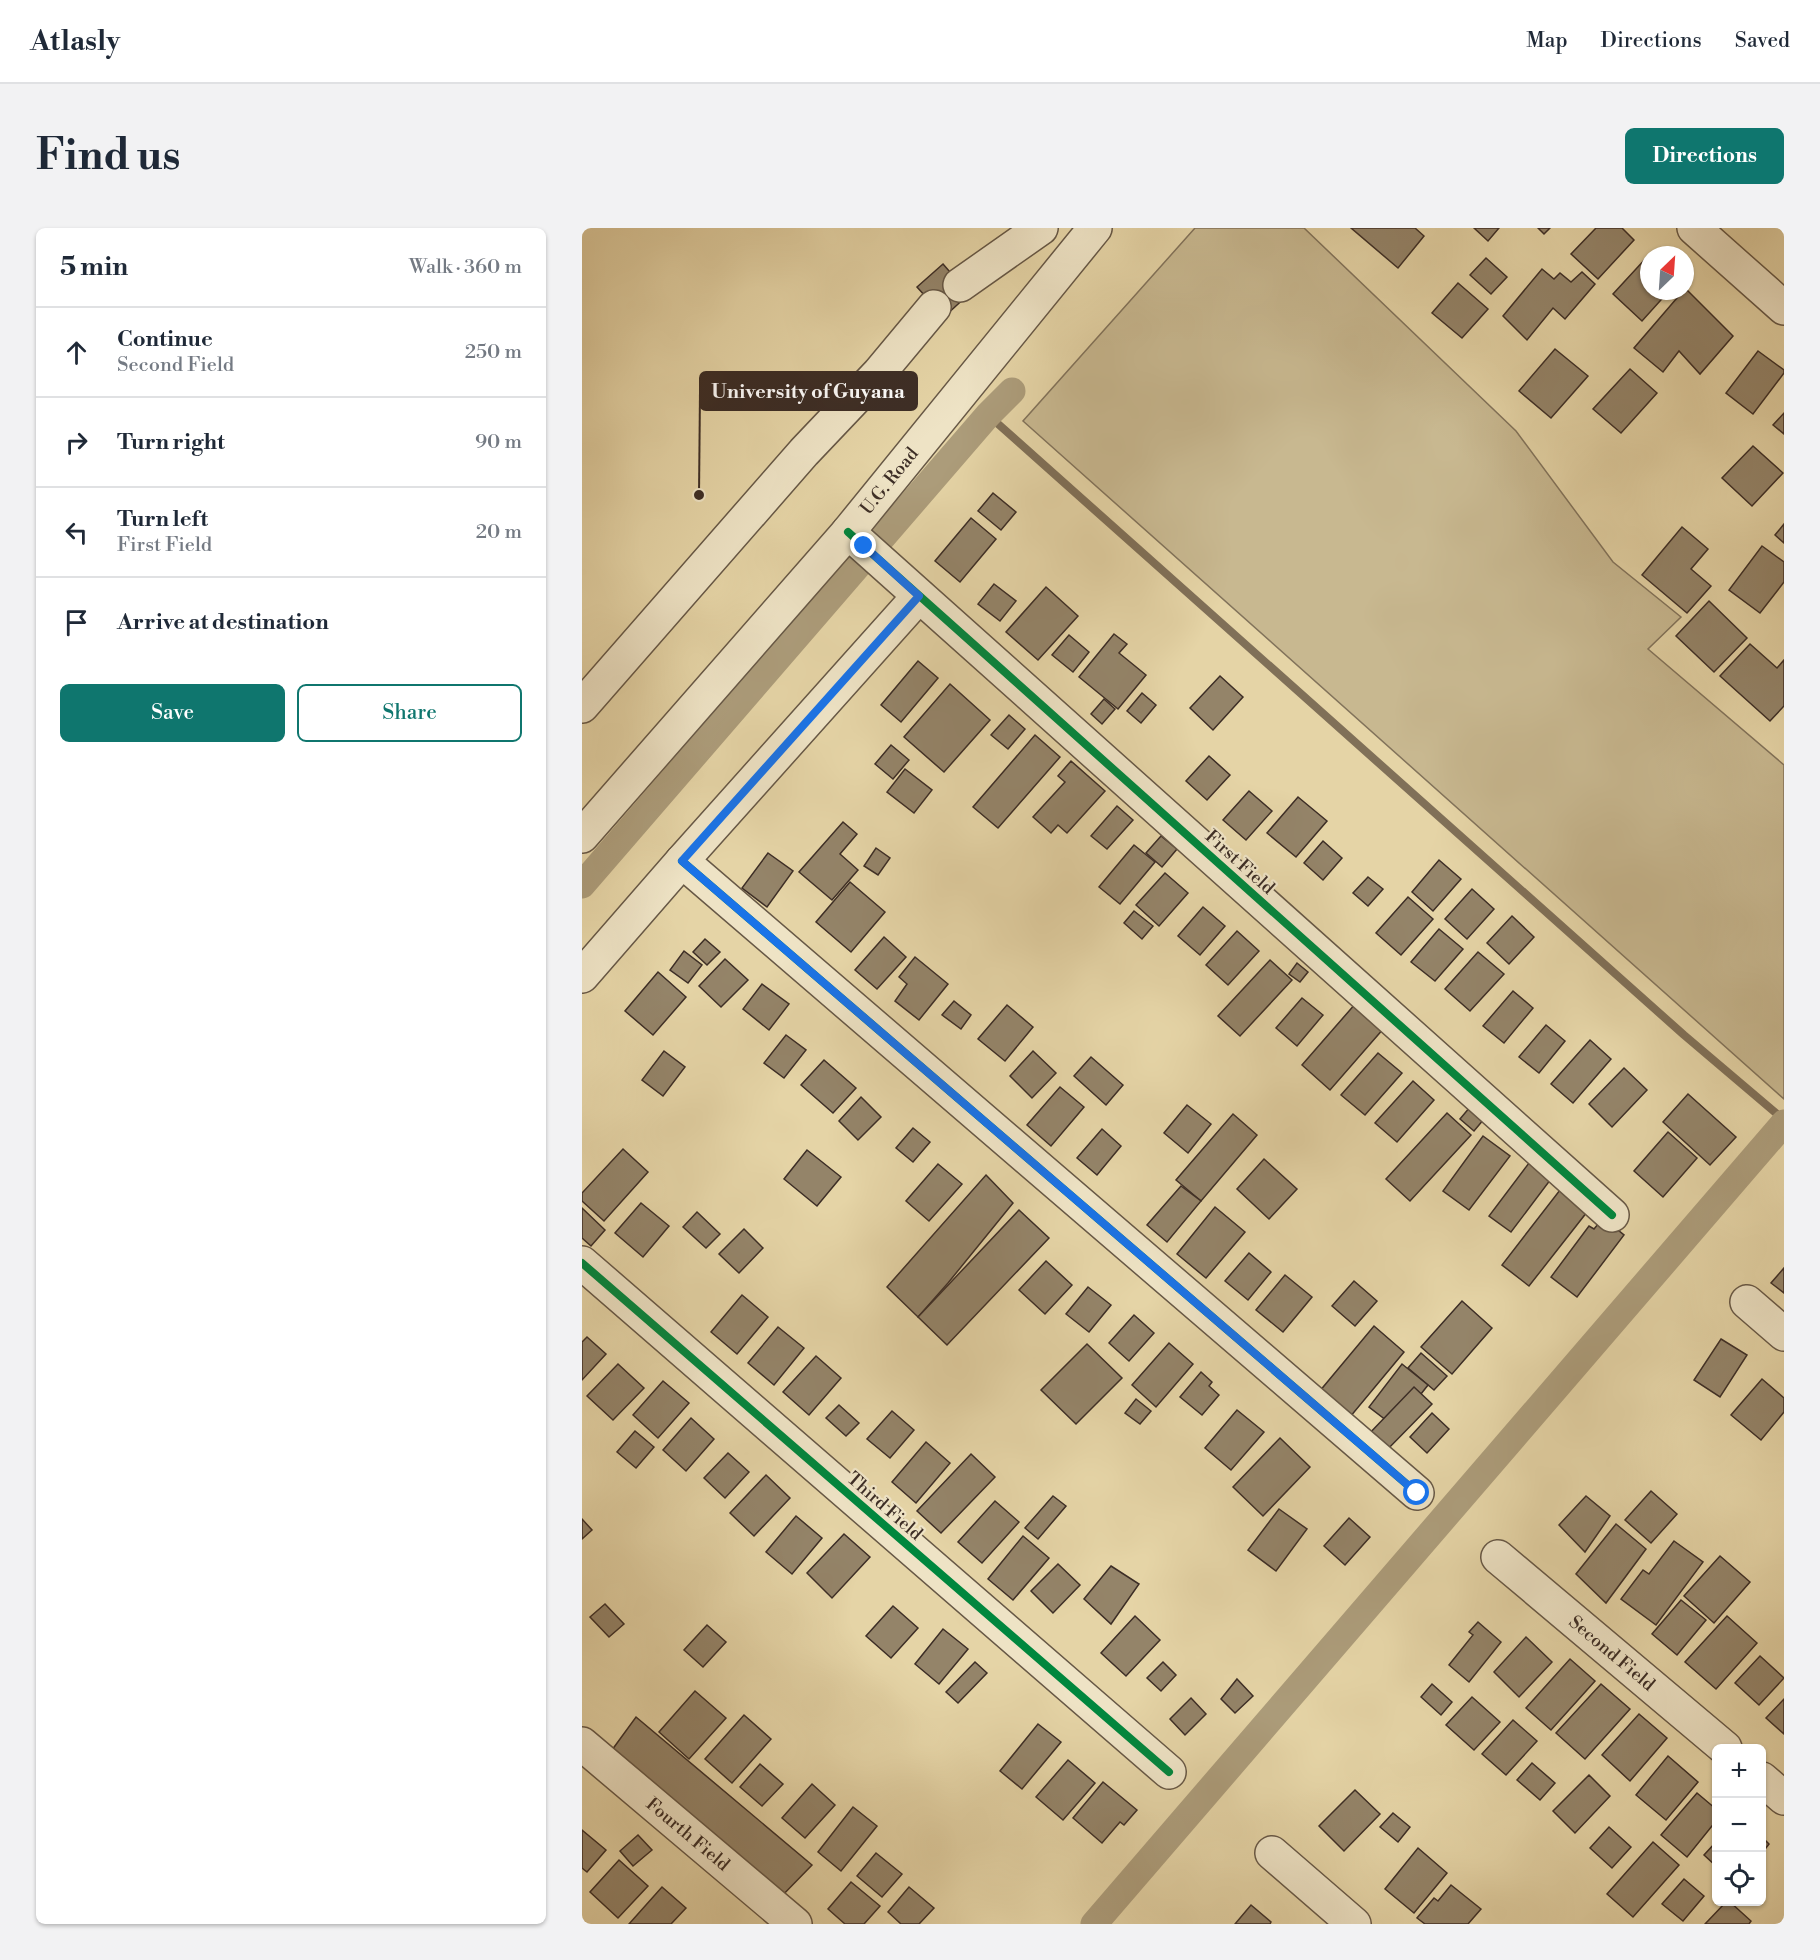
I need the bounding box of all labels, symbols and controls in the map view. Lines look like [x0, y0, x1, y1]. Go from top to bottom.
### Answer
text: Atlasly [30, 24, 120, 59]
text: Map [1526, 28, 1568, 54]
text: Directions [1601, 28, 1702, 54]
text: Saved [1735, 28, 1790, 54]
button: Directions [1625, 128, 1784, 184]
text: Find us [36, 130, 180, 183]
north arrow [1640, 246, 1694, 300]
text: 5 min [60, 251, 128, 283]
text: Walk · 360 m [409, 255, 522, 280]
text: Continue [117, 326, 213, 353]
icon: ahead [60, 336, 93, 369]
text: 250 m [465, 340, 522, 365]
text: Second Field [117, 353, 234, 378]
callout: University of Guyana [700, 372, 917, 410]
text: University of Guyana [711, 380, 905, 405]
icon: right [60, 426, 93, 459]
text: Turn right [117, 429, 225, 456]
text: 90 m [475, 430, 522, 455]
street label: U.G. Road [855, 442, 924, 520]
text: Turn left [117, 506, 208, 533]
icon: left [60, 516, 93, 549]
text: 20 m [476, 520, 522, 545]
route end [850, 532, 876, 558]
text: First Field [117, 533, 212, 558]
icon: arrive [60, 606, 93, 639]
text: Arrive at destination [117, 609, 329, 636]
button: Save [60, 684, 285, 742]
button: Share [297, 684, 522, 742]
street label: First Field [1200, 825, 1280, 900]
street label: Third Field [842, 1467, 928, 1546]
route start [1403, 1479, 1429, 1505]
street label: Second Field [1564, 1611, 1660, 1697]
map controls [1712, 1744, 1766, 1906]
button: + [1712, 1744, 1766, 1798]
street label: Fourth Field [641, 1793, 735, 1877]
button: − [1712, 1798, 1766, 1852]
button: locate [1712, 1852, 1766, 1906]

